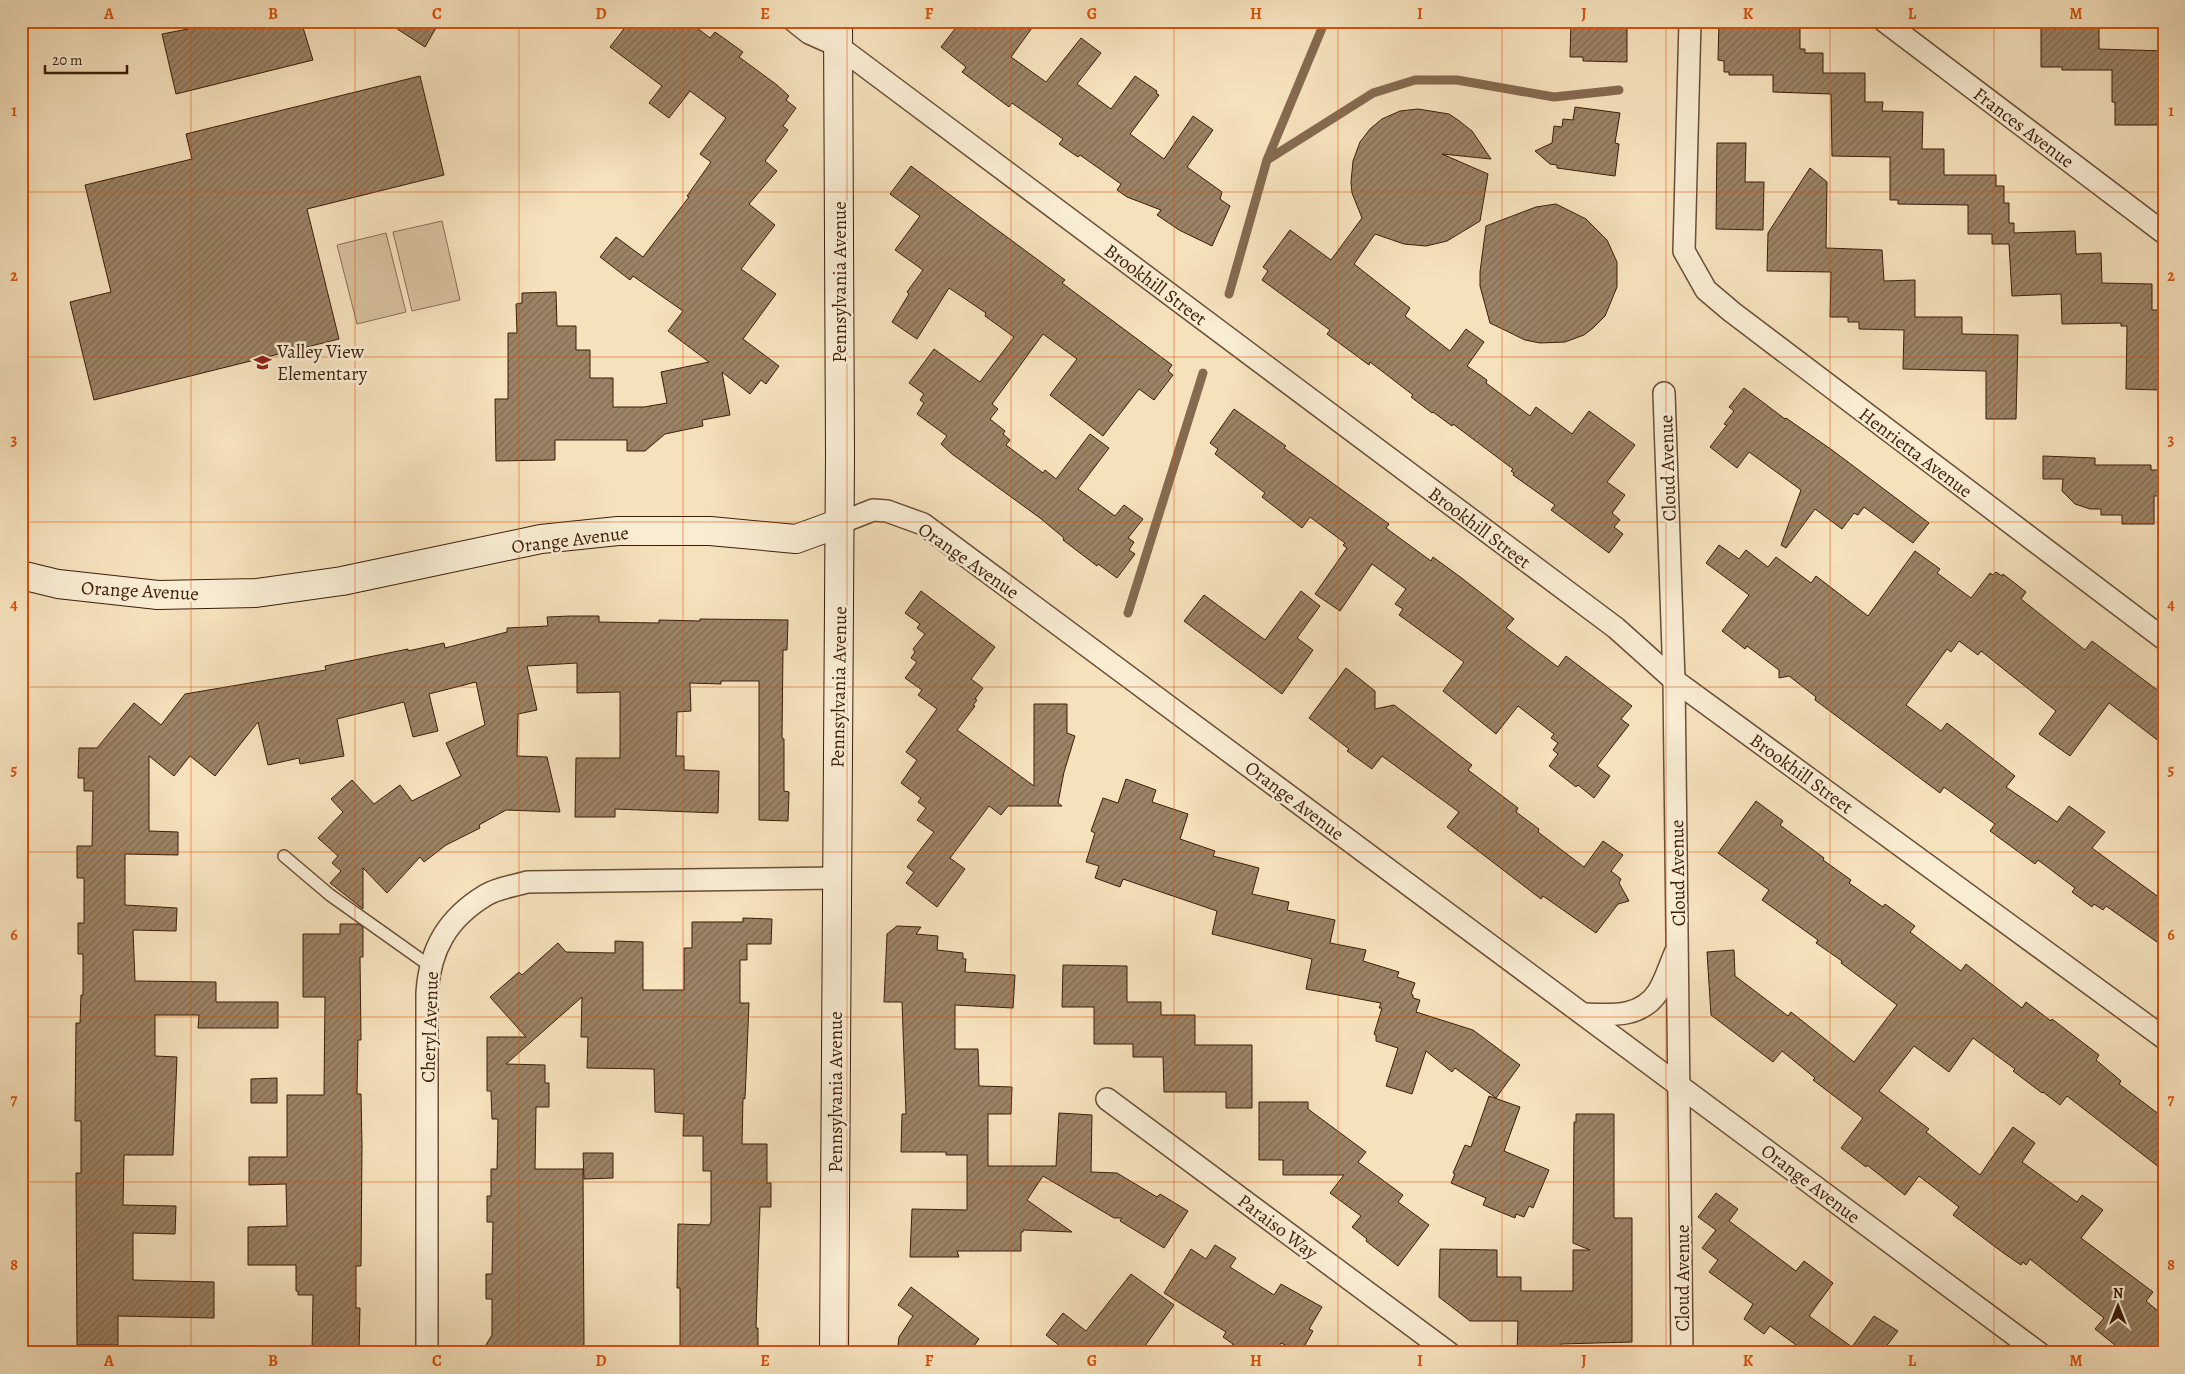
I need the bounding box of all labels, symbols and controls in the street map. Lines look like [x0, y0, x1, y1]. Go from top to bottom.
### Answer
text: A [103, 3, 115, 25]
text: B [268, 3, 278, 25]
text: C [432, 3, 442, 25]
text: D [595, 3, 607, 25]
text: E [760, 3, 770, 25]
text: F [925, 3, 934, 25]
text: G [1087, 3, 1097, 25]
text: H [1250, 3, 1262, 25]
text: I [1417, 3, 1423, 25]
text: J [1581, 3, 1587, 25]
text: K [1743, 3, 1754, 25]
text: L [1908, 3, 1917, 25]
text: M [2069, 3, 2083, 25]
scale bar [45, 42, 128, 74]
text: 20 m [52, 50, 83, 70]
street label: Frances Avenue [1968, 81, 2079, 174]
text: 1 [11, 100, 17, 122]
text: 1 [2168, 100, 2174, 122]
street label: Pennsylvania Avenue [827, 201, 853, 363]
street label: Brookhill Street [1099, 238, 1212, 332]
text: 2 [10, 265, 18, 287]
text: 2 [2167, 265, 2175, 287]
place label: Valley View Elementary [276, 339, 368, 387]
school or university icon: Valley View Elementary [253, 352, 273, 372]
street label: Henrietta Avenue [1853, 402, 1977, 504]
street label: Cloud Avenue [1653, 414, 1683, 522]
text: 3 [11, 429, 18, 451]
text: 3 [2168, 429, 2175, 451]
street label: Brookhill Street [1423, 481, 1536, 575]
street label: Orange Avenue [913, 516, 1024, 605]
street label: Orange Avenue [510, 520, 630, 560]
street label: Orange Avenue [80, 575, 199, 607]
text: 4 [10, 594, 18, 616]
text: 4 [2167, 594, 2175, 616]
street label: Pennsylvania Avenue [825, 606, 853, 768]
street label: Brookhill Street [1744, 727, 1858, 820]
street label: Orange Avenue [1239, 755, 1349, 847]
text: 5 [11, 759, 18, 781]
text: 5 [2168, 759, 2175, 781]
street label: Cloud Avenue [1664, 819, 1692, 927]
text: 6 [10, 924, 18, 946]
text: 6 [2167, 924, 2175, 946]
street label: Cheryl Avenue [415, 971, 445, 1083]
street label: Pennsylvania Avenue [823, 1011, 849, 1173]
text: 7 [11, 1089, 18, 1111]
text: 7 [2168, 1089, 2175, 1111]
street label: Orange Avenue [1755, 1138, 1865, 1230]
street label: Paraiso Way [1232, 1188, 1323, 1266]
street label: Cloud Avenue [1670, 1225, 1696, 1331]
text: 8 [10, 1254, 18, 1276]
text: 8 [2167, 1254, 2175, 1276]
north arrow [2092, 1282, 2142, 1332]
text: N [2113, 1284, 2123, 1303]
text: A [103, 1350, 115, 1372]
text: B [268, 1350, 278, 1372]
text: C [432, 1350, 442, 1372]
text: D [595, 1350, 607, 1372]
text: E [760, 1350, 770, 1372]
text: F [925, 1350, 934, 1372]
text: G [1087, 1350, 1097, 1372]
text: H [1250, 1350, 1262, 1372]
text: I [1417, 1350, 1423, 1372]
text: J [1581, 1350, 1587, 1372]
text: K [1743, 1350, 1754, 1372]
text: L [1908, 1350, 1917, 1372]
text: M [2069, 1350, 2083, 1372]

